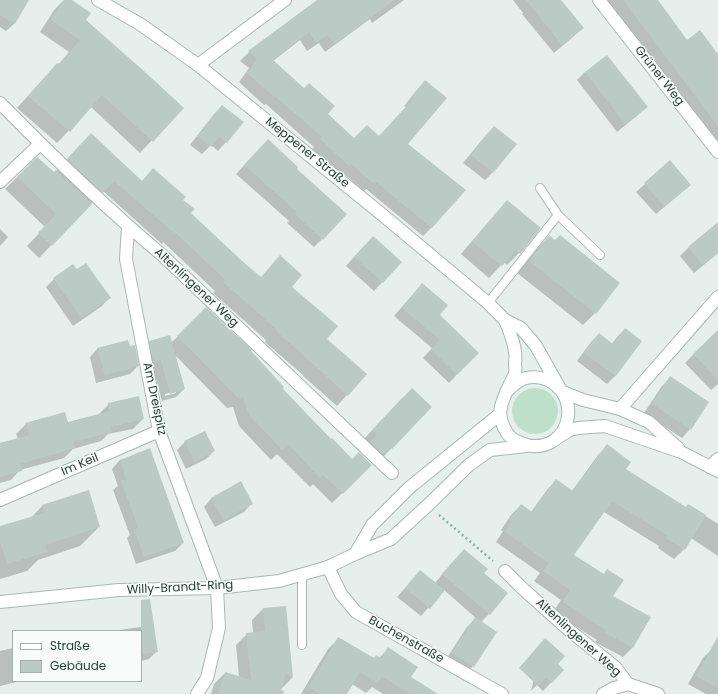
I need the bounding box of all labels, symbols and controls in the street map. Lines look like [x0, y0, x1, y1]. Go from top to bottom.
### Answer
street label: Grüner Weg [631, 43, 687, 109]
street label: Meppener Straße [262, 115, 352, 191]
street label: Altenlingener Weg [151, 245, 241, 331]
street label: Am Dreispitz [139, 361, 169, 437]
street label: Im Keil [59, 451, 101, 479]
street label: Willy-Brandt-Ring [126, 578, 234, 598]
street label: Altenlingener Weg [532, 596, 624, 680]
street label: Buchenstraße [366, 613, 446, 667]
legend [12, 630, 142, 682]
text: Straße [50, 637, 90, 654]
text: Gebäude [50, 657, 106, 674]

